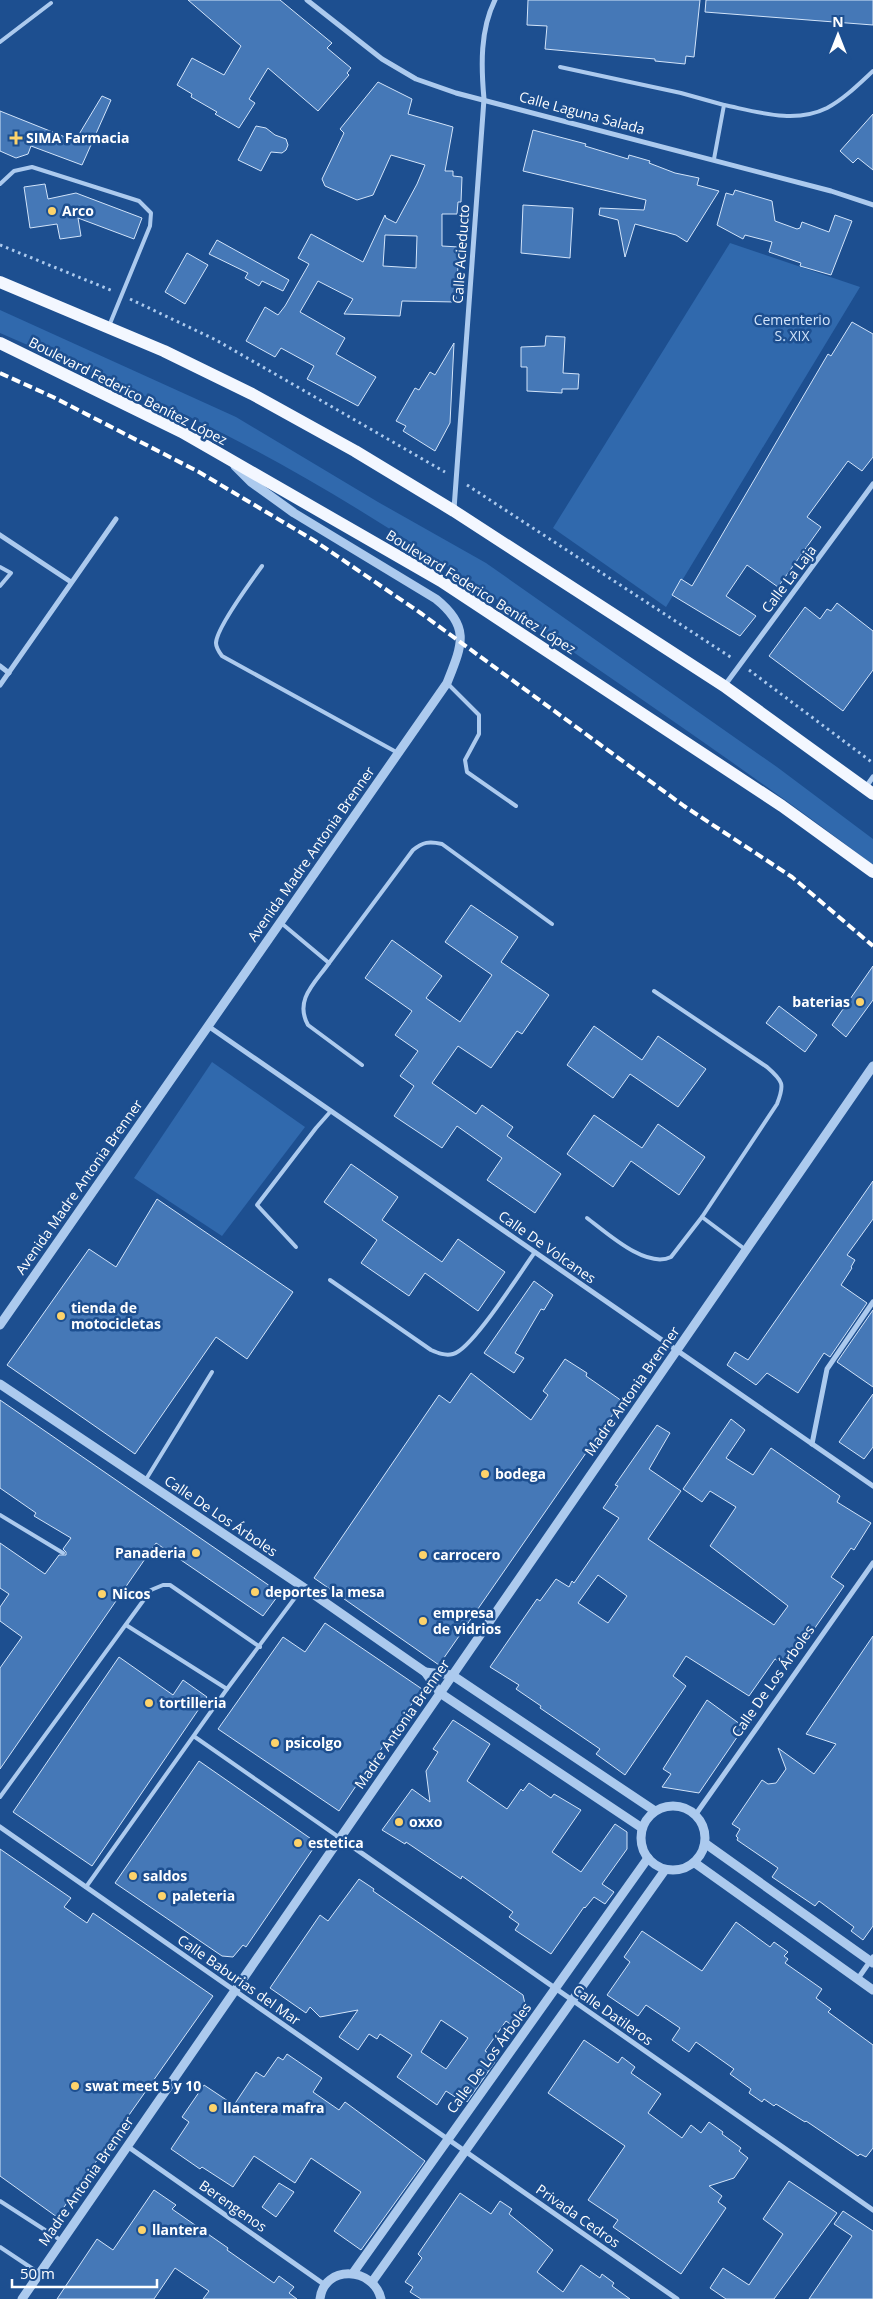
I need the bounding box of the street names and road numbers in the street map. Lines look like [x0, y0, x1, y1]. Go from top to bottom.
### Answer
street label: Calle Laguna Salada [517, 87, 647, 138]
street label: Calle Acieducto [448, 204, 473, 304]
street label: Boulevard Federico Benítez López [26, 332, 231, 449]
street label: Boulevard Federico Benítez López [383, 525, 580, 658]
street label: Calle La Laja [757, 541, 820, 616]
street label: Avenida Madre Antonia Brenner [243, 762, 379, 945]
street label: Avenida Madre Antonia Brenner [11, 1095, 147, 1278]
street label: Calle De Volcanes [495, 1206, 600, 1287]
street label: Madre Antonia Brenner [580, 1322, 684, 1459]
street label: Calle De Los Árboles [161, 1471, 282, 1561]
street label: Calle De Los Árboles [727, 1621, 819, 1740]
street label: Madre Antonia Brenner [350, 1655, 454, 1792]
street label: Calle Baburias del Mar [174, 1930, 305, 2029]
street label: Calle Datileros [569, 1980, 657, 2049]
street label: Calle De Los Árboles [442, 1998, 535, 2117]
street label: Madre Antonia Brenner [34, 2112, 138, 2249]
street label: Berengenos [196, 2175, 271, 2236]
street label: Privada Cedros [532, 2180, 624, 2252]

